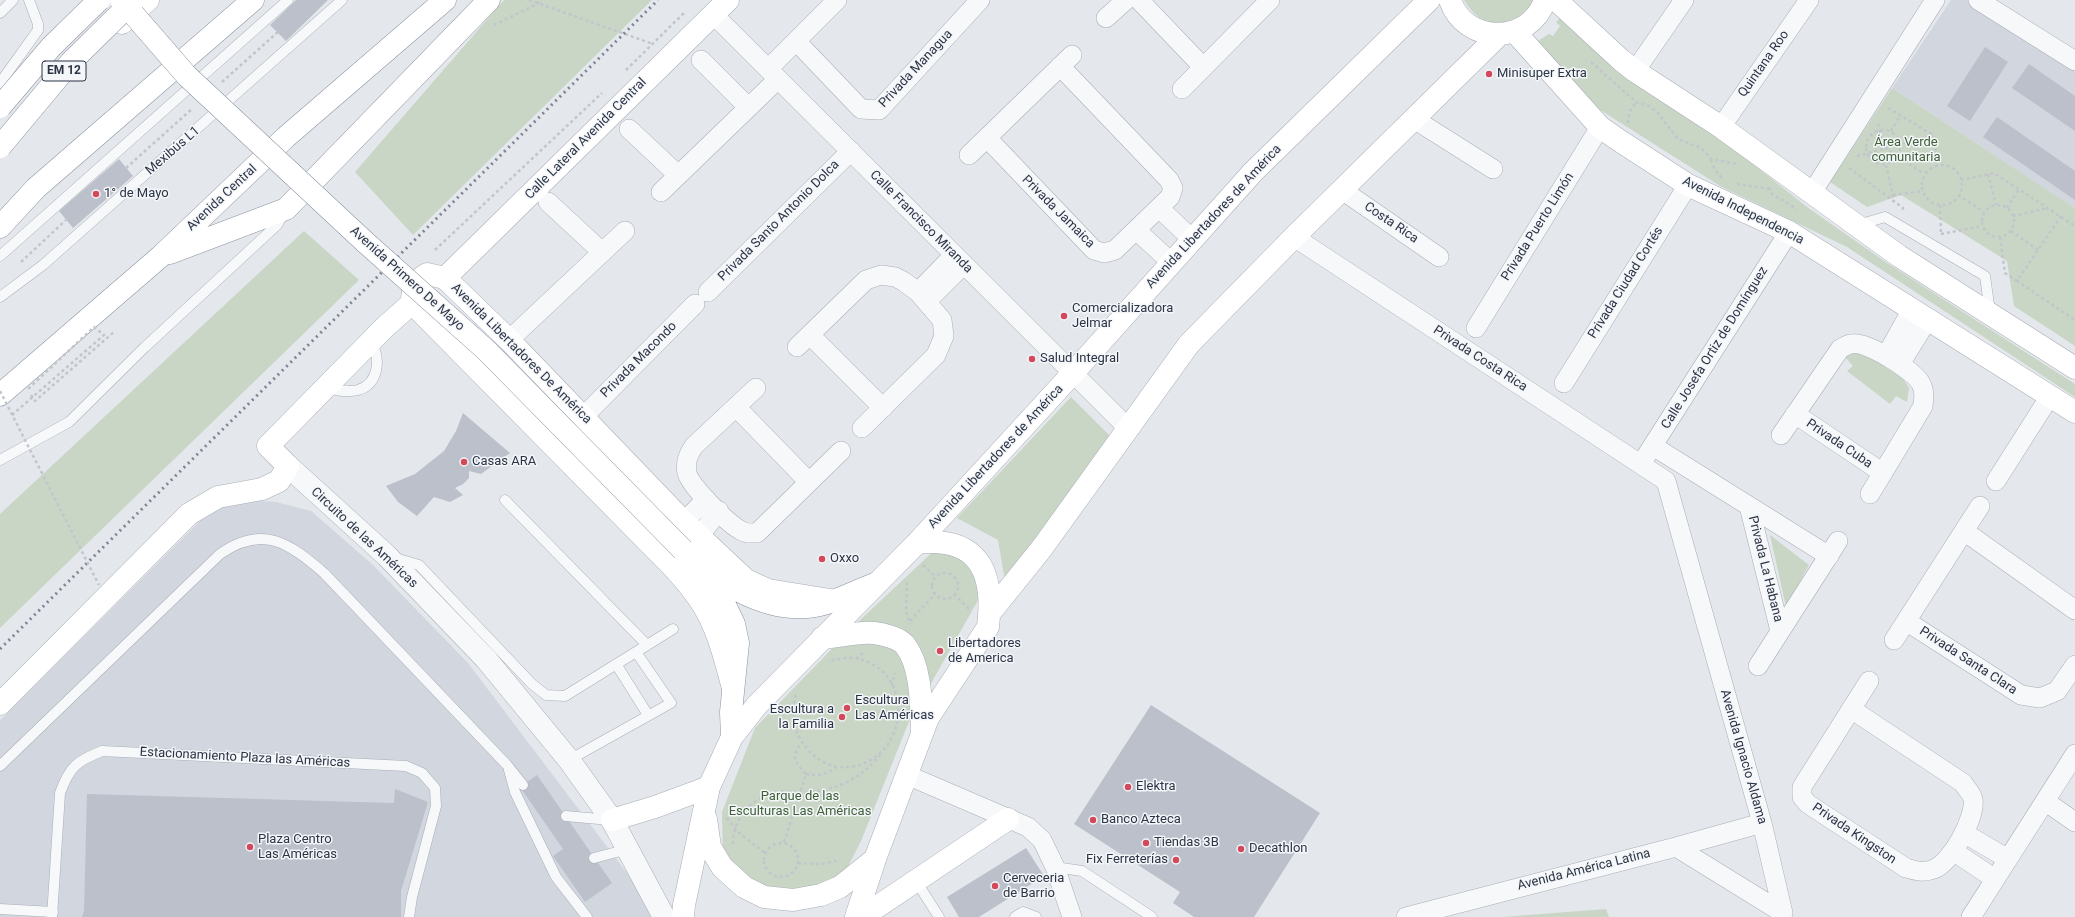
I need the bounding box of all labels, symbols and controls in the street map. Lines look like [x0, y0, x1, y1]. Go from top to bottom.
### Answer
street label: Privada Managua [876, 27, 956, 111]
street label: Quintana Roo [1735, 28, 1793, 100]
road number: EM 12 [42, 61, 86, 81]
place label: Minisuper Extra [1497, 66, 1587, 82]
marker: Minisuper Extra [1484, 69, 1494, 79]
street label: Calle Lateral Avenida Central [522, 75, 650, 203]
street label: Mexibús L1 [143, 123, 203, 179]
park label: Área Verde comunitaria [1871, 135, 1941, 166]
street label: Avenida Libertadores de América [1143, 142, 1285, 292]
street label: Privada Santo Antonio Dolca [715, 157, 843, 285]
street label: Avenida Central [184, 161, 260, 235]
street label: Calle Francisco Miranda [866, 167, 976, 277]
street label: Privada Puerto Limón [1498, 170, 1578, 284]
street label: Privada Jamaica [1018, 172, 1098, 252]
street label: Avenida Independencia [1680, 174, 1806, 248]
place label: 1° de Mayo [104, 186, 169, 202]
marker: 1° de Mayo [91, 189, 101, 199]
street label: Costa Rica [1361, 199, 1421, 247]
street label: Avenida Primero De Mayo [347, 223, 467, 335]
street label: Privada Ciudad Cortés [1585, 224, 1667, 342]
street label: Calle Josefa Ortiz de Domínguez [1658, 264, 1772, 432]
street label: Avenida Libertadores De América [447, 280, 595, 428]
place label: Comercializadora Jelmar [1072, 301, 1173, 332]
marker: Comercializadora Jelmar [1059, 311, 1069, 321]
street label: Privada Macondo [598, 319, 680, 401]
street label: Privada Costa Rica [1430, 323, 1530, 395]
place label: Salud Integral [1040, 351, 1119, 367]
marker: Salud Integral [1027, 354, 1037, 364]
street label: Avenida Libertadores de América [925, 382, 1067, 532]
street label: Privada Cuba [1803, 416, 1875, 472]
place label: Casas ARA [472, 454, 536, 470]
marker: Casas ARA [459, 457, 469, 467]
street label: Circuito de las Américas [307, 484, 421, 592]
street label: Privada La Habana [1744, 514, 1786, 624]
place label: Oxxo [830, 551, 859, 567]
marker: Oxxo [817, 554, 827, 564]
street label: Privada Santa Clara [1916, 624, 2020, 698]
place label: Libertadores de America [948, 636, 1021, 667]
marker: Libertadores de America [935, 646, 945, 656]
street label: Avenida Ignacio Aldama [1716, 688, 1770, 826]
place label: Escultura Las Américas [855, 693, 934, 724]
place label: Escultura a la Familia [770, 702, 834, 733]
marker: Escultura Las Américas [842, 703, 852, 713]
marker: Escultura a la Familia [837, 712, 847, 722]
street label: Estacionamiento Plaza las Américas [139, 745, 351, 771]
place label: Elektra [1136, 779, 1176, 795]
marker: Elektra [1123, 782, 1133, 792]
park label: Parque de las Esculturas Las Américas [729, 789, 871, 820]
street label: Privada Kingston [1809, 800, 1899, 868]
place label: Banco Azteca [1101, 812, 1181, 828]
marker: Banco Azteca [1088, 815, 1098, 825]
place label: Plaza Centro Las Américas [258, 832, 337, 863]
place label: Tiendas 3B [1154, 835, 1219, 851]
marker: Tiendas 3B [1141, 838, 1151, 848]
place label: Decathlon [1249, 841, 1307, 857]
marker: Plaza Centro Las Américas [245, 842, 255, 852]
marker: Decathlon [1236, 844, 1246, 854]
street label: Avenida América Latina [1516, 846, 1652, 894]
place label: Fix Ferreterías [1086, 852, 1168, 868]
marker: Fix Ferreterías [1171, 855, 1181, 865]
place label: Cerveceria de Barrio [1003, 871, 1064, 902]
marker: Cerveceria de Barrio [990, 881, 1000, 891]

